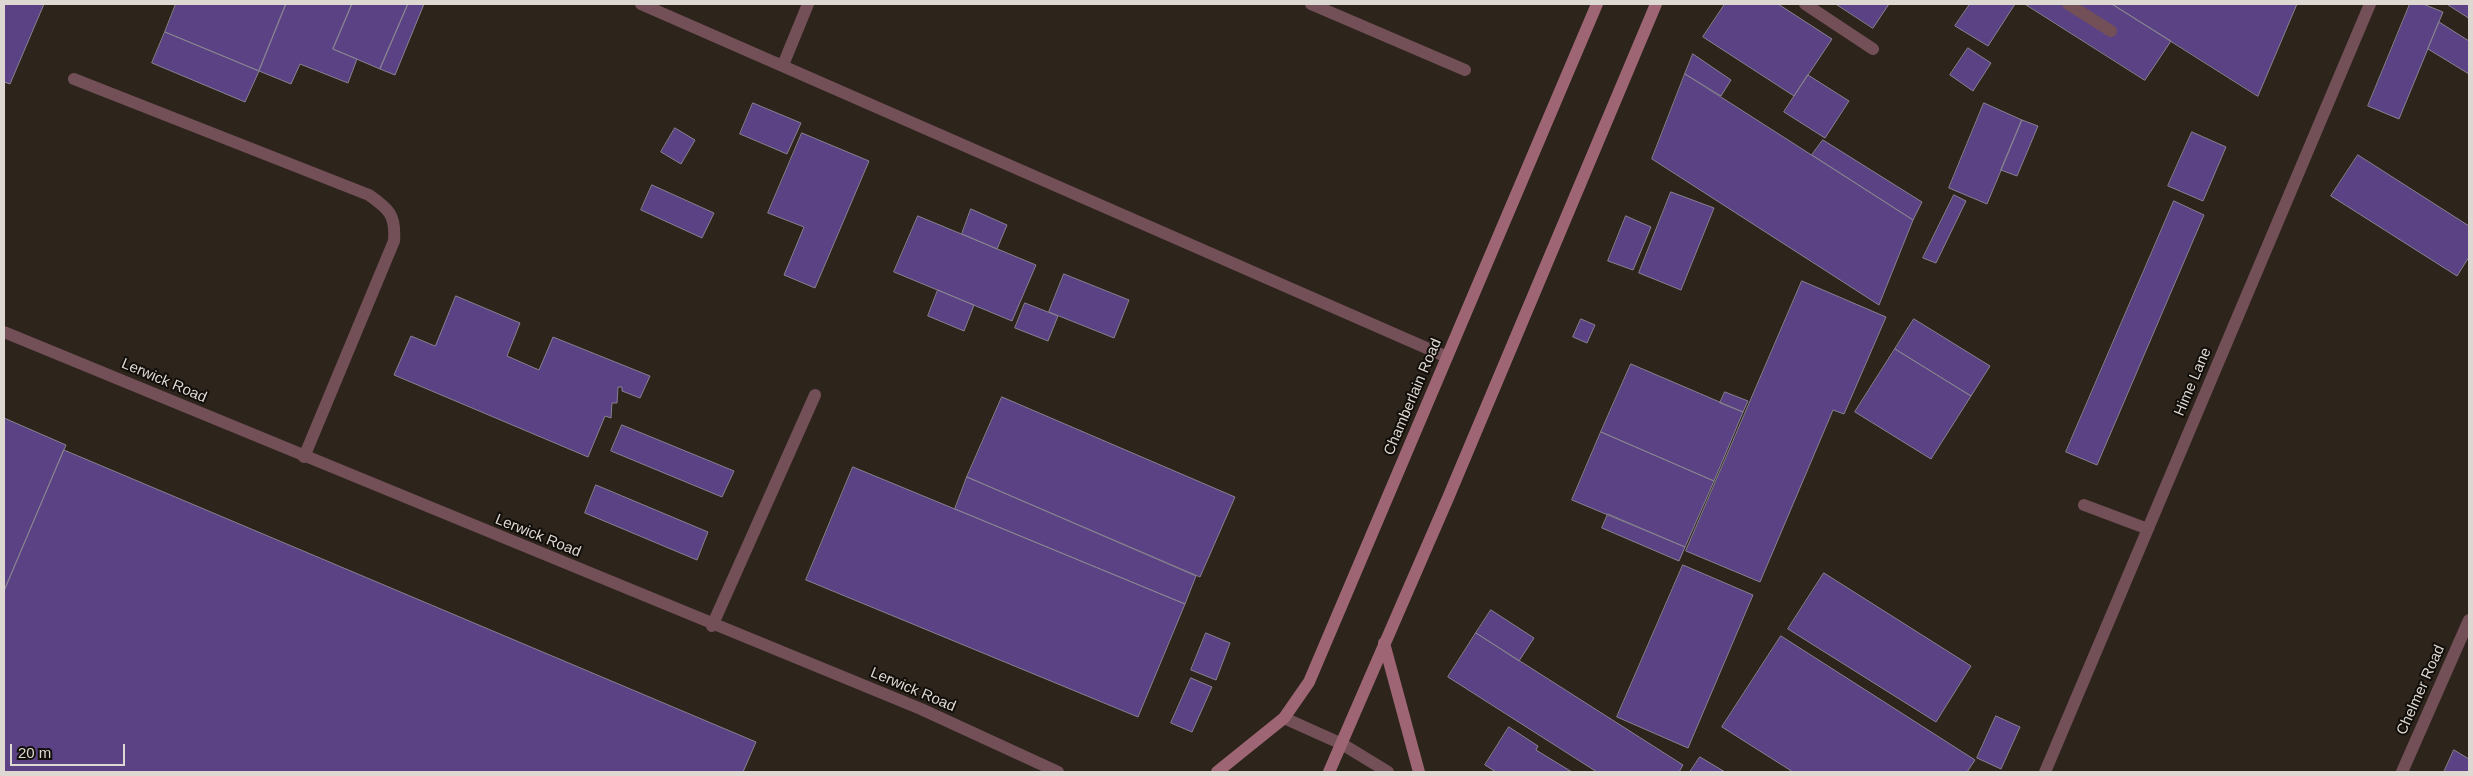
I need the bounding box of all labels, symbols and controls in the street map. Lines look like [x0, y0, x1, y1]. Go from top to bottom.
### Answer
street label: Chamberlain Road [1380, 336, 1446, 458]
street label: Hime Lane [2171, 345, 2215, 419]
street label: Lerwick Road [119, 355, 209, 407]
street label: Lerwick Road [493, 511, 583, 561]
street label: Chelmer Road [2393, 642, 2449, 738]
street label: Lerwick Road [868, 664, 958, 716]
scale bar [12, 734, 128, 766]
text: 20 m [18, 744, 51, 761]

